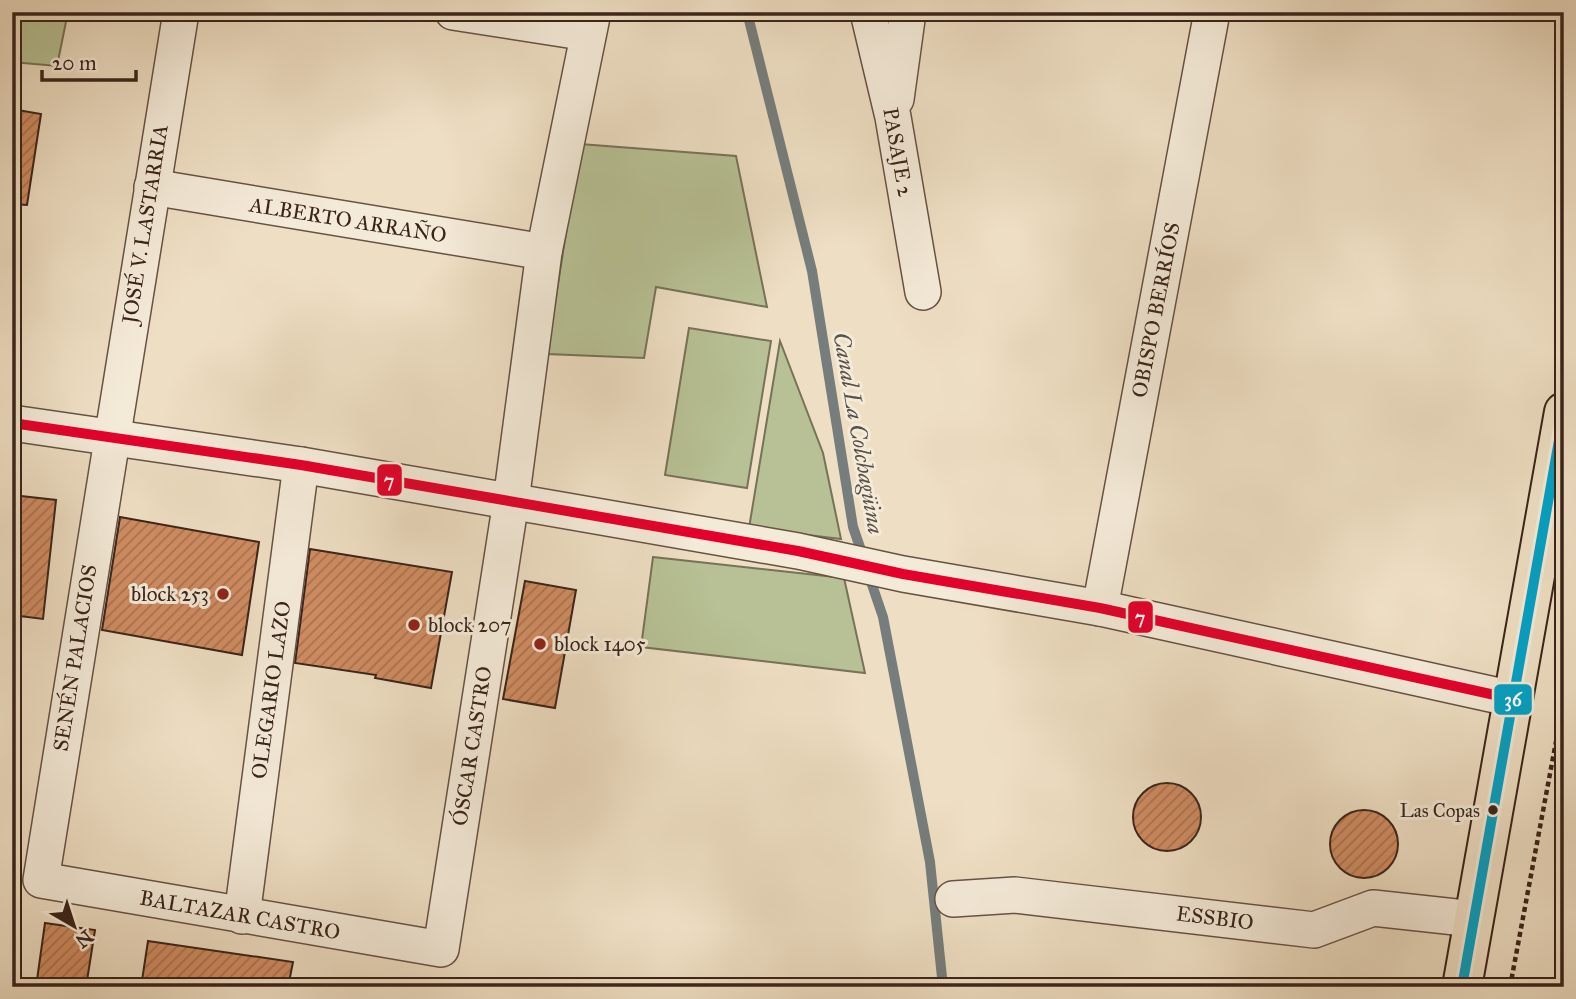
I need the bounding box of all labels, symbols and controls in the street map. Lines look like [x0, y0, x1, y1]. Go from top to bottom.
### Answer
scale bar [42, 38, 136, 82]
text: 20 m [52, 50, 97, 76]
street label: PASAJE 2 [877, 106, 919, 199]
street label: JOSÉ V. LASTARRIA [115, 122, 174, 327]
street label: ALBERTO ARRAÑO [247, 191, 448, 248]
street label: OBISPO BERRÍOS [1125, 220, 1186, 400]
water label: Canal La Colchagüina [827, 330, 891, 536]
line badge: 7 [376, 463, 403, 497]
text: 7 [384, 469, 394, 492]
street label: SENÉN PALACIOS [46, 563, 103, 753]
place label: block 253 [131, 581, 209, 607]
marker: block 253 [215, 586, 231, 602]
street label: OLEGARIO LAZO [246, 599, 296, 781]
line badge: 7 [1127, 600, 1154, 634]
text: 7 [1135, 606, 1145, 629]
place label: block 207 [428, 612, 511, 638]
marker: block 207 [406, 617, 422, 633]
place label: block 1405 [554, 631, 646, 657]
marker: block 1405 [532, 636, 548, 652]
street label: ÓSCAR CASTRO [446, 664, 497, 828]
line badge: 36 [1493, 683, 1533, 716]
text: 36 [1504, 688, 1523, 712]
place label: Las Copas [1400, 799, 1480, 822]
marker: Las Copas [1486, 803, 1500, 817]
street label: BALTAZAR CASTRO [138, 885, 342, 945]
north arrow [38, 890, 108, 960]
street label: ESSBIO [1175, 900, 1255, 936]
text: N [71, 925, 98, 953]

